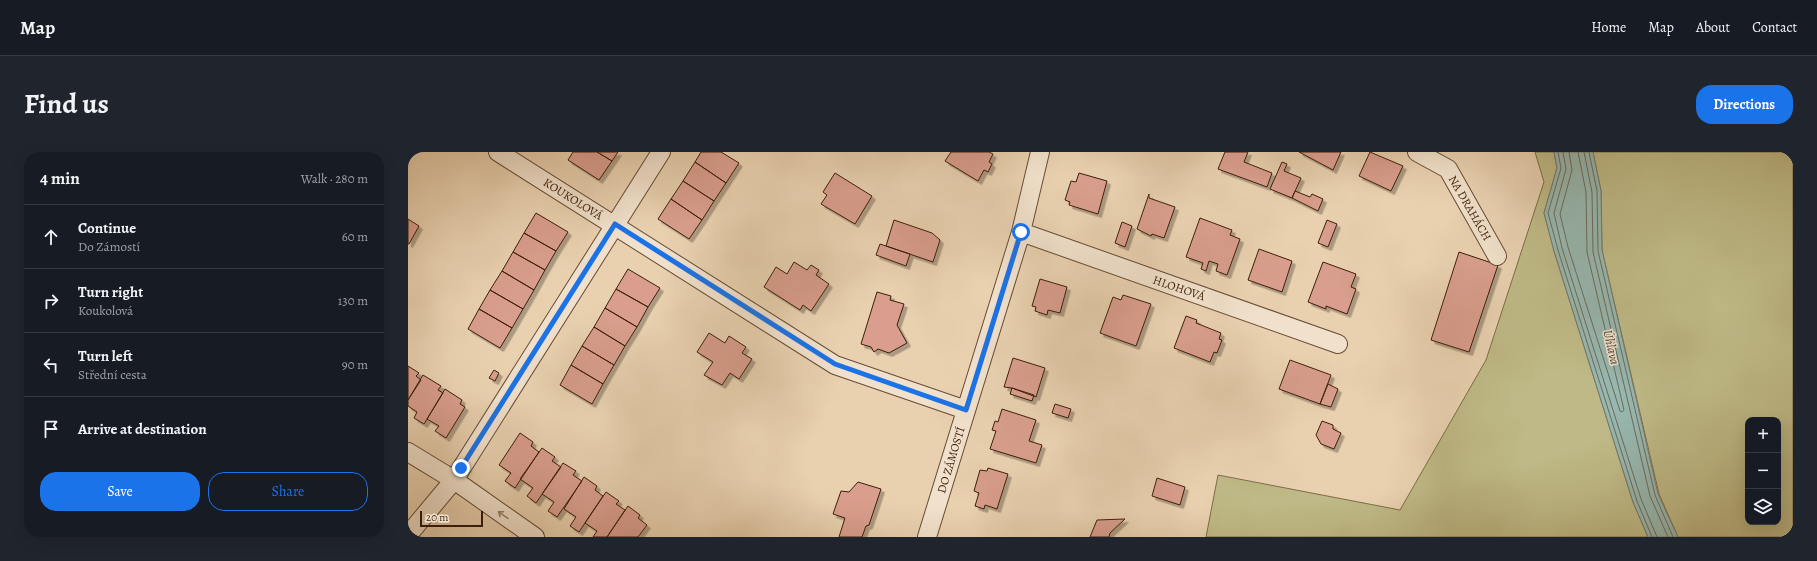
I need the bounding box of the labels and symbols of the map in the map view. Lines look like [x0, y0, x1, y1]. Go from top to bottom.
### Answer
street label: NA DRAHÁCH [1445, 172, 1495, 244]
street label: KOUKOLOVÁ [540, 174, 607, 224]
route start [1012, 223, 1030, 241]
street label: HLOHOVÁ [1151, 272, 1208, 305]
water label: Úhlava [1599, 328, 1624, 366]
street label: DO ZÁMOSTÍ [933, 425, 969, 495]
route end [452, 459, 470, 477]
scale bar [420, 509, 483, 528]
one-way arrow [498, 511, 509, 519]

